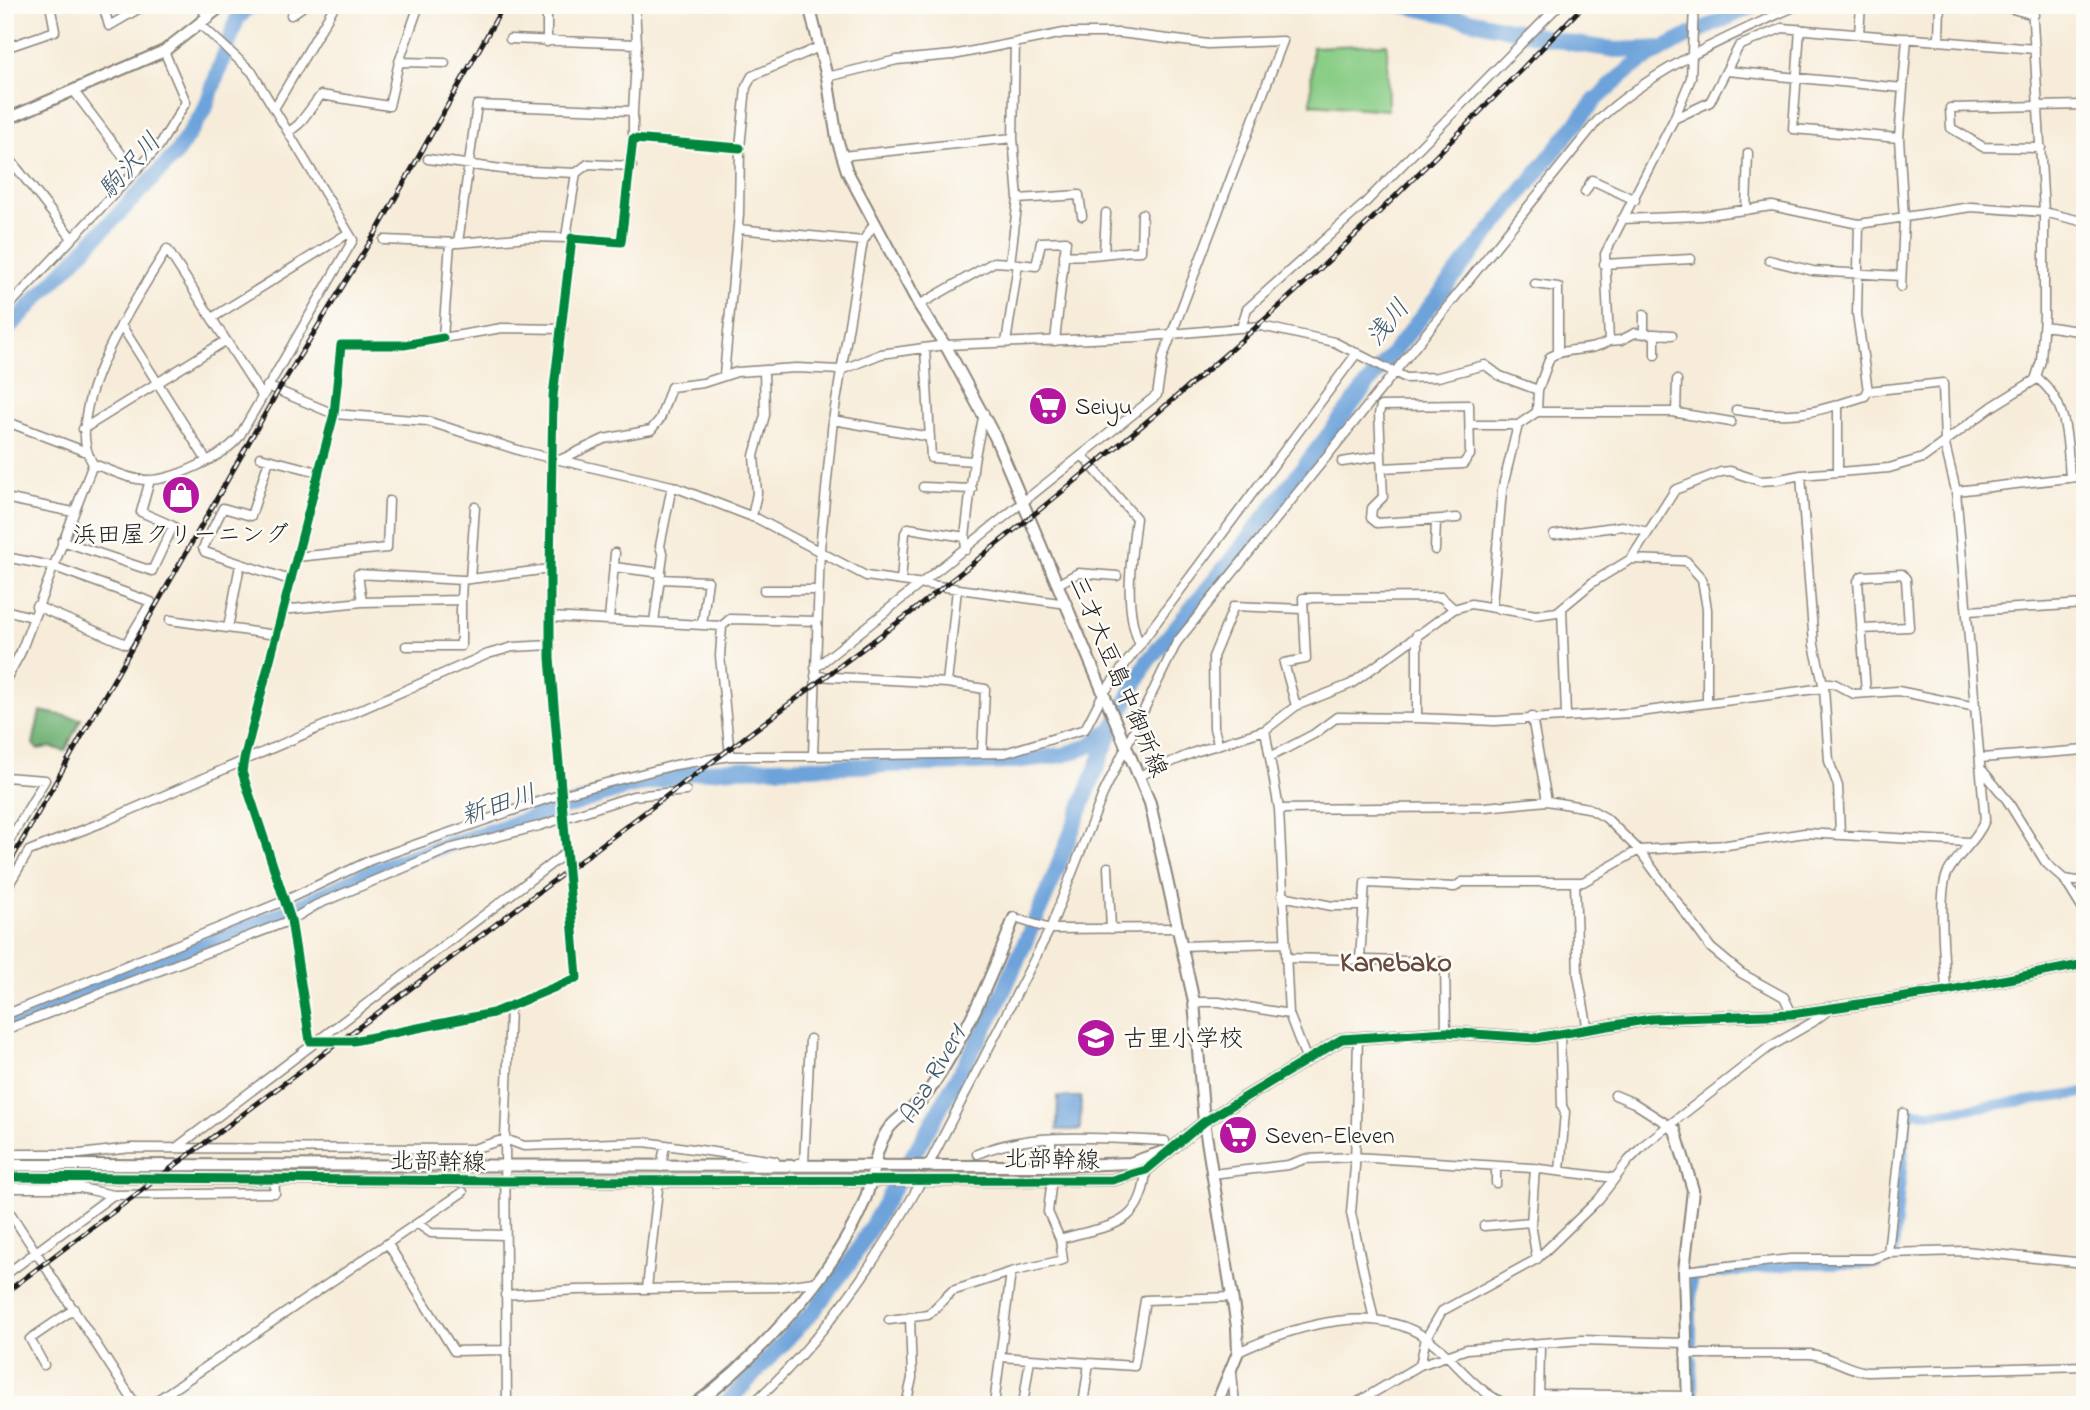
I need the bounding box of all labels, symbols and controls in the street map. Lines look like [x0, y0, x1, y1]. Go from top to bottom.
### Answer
water label: 駒沢川 [91, 125, 171, 209]
water label: 浅川 [1358, 292, 1420, 356]
supermarket icon: Seiyu [1027, 385, 1069, 427]
place label: Seiyu [1075, 391, 1132, 427]
shop icon: 浜田屋クリーニング [160, 474, 202, 516]
place label: 浜田屋クリーニング [73, 519, 289, 554]
street label: 三才大豆島中御所線 [1058, 571, 1175, 783]
water label: 新田川 [456, 777, 542, 837]
district label: Kanebako [1340, 944, 1452, 985]
water label: Asa River1 [890, 1017, 979, 1133]
school or university icon: 古里小学校 [1075, 1017, 1117, 1059]
place label: 古里小学校 [1123, 1023, 1243, 1058]
supermarket icon: Seven-Eleven [1217, 1114, 1259, 1156]
place label: Seven-Eleven [1265, 1120, 1395, 1155]
street label: 北部幹線 [1004, 1143, 1100, 1180]
street label: 北部幹線 [390, 1145, 486, 1182]

